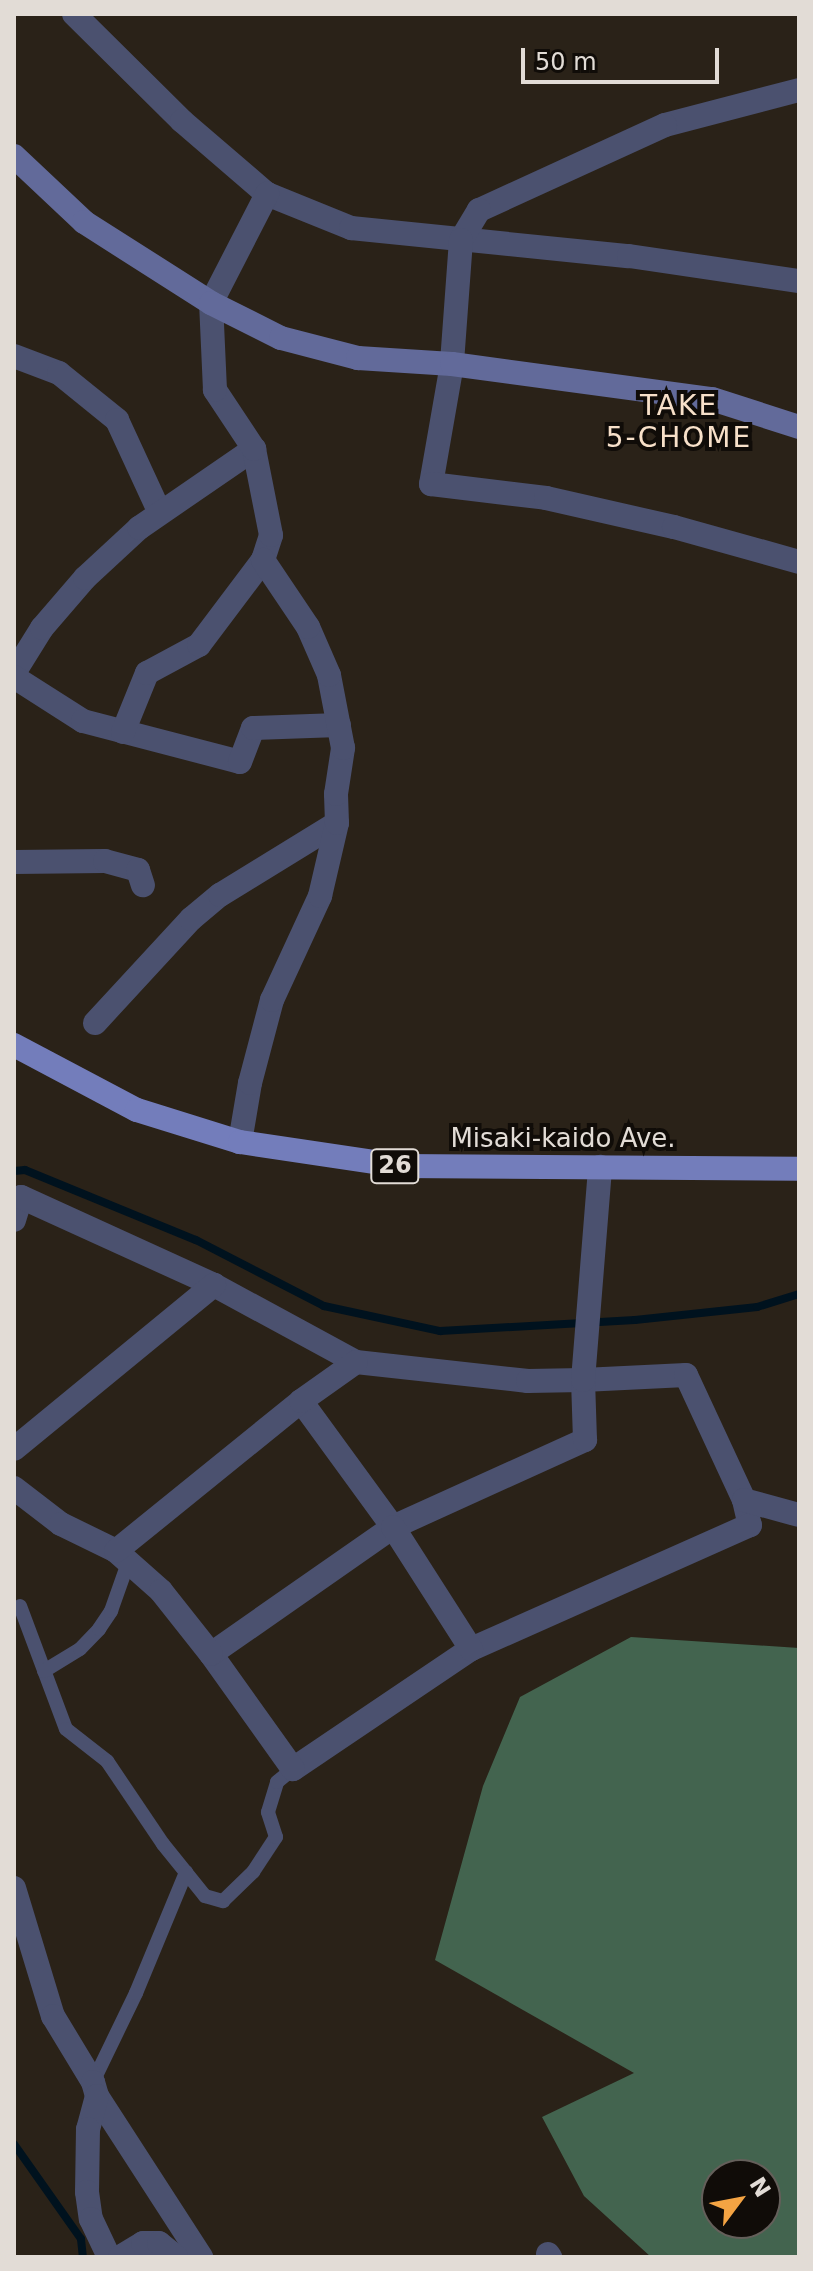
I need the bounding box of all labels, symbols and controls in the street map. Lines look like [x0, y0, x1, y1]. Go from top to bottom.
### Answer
scale bar [525, 32, 723, 82]
text: 50 m [535, 48, 597, 76]
district label: TAKE 5-CHOME [606, 389, 752, 455]
street label: Misaki-kaido Ave. [450, 1123, 676, 1155]
road number: 26 [369, 1146, 421, 1186]
north arrow [701, 2159, 781, 2239]
text: N [745, 2173, 776, 2202]

